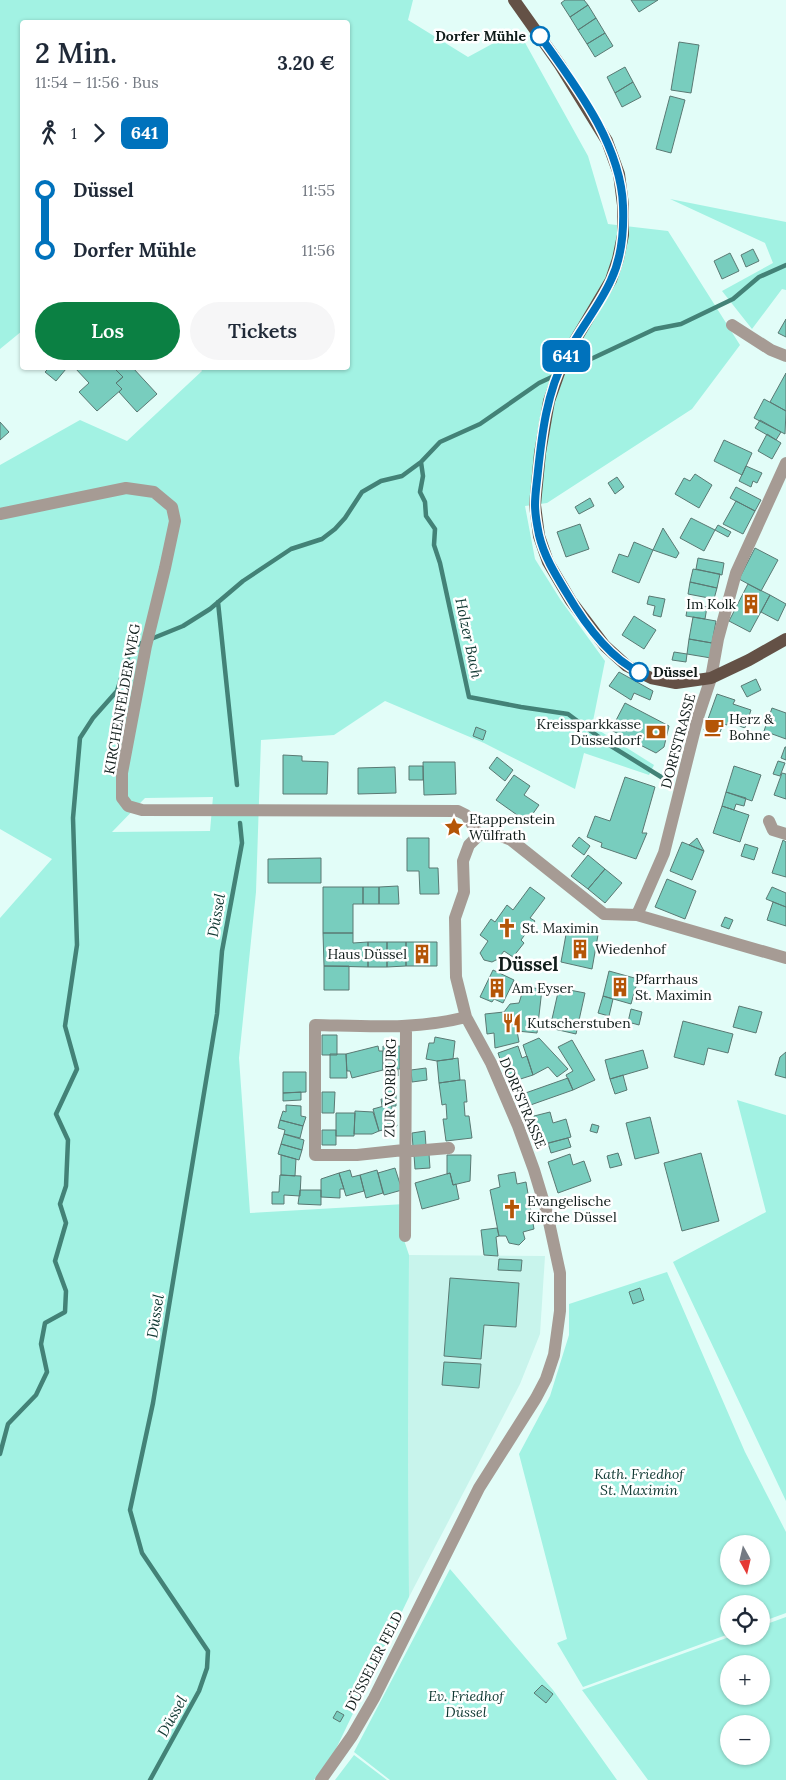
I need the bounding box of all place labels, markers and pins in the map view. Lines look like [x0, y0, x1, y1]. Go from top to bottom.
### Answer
marker: Dorfer Mühle [530, 26, 550, 46]
place label: Dorfer Mühle [435, 27, 526, 45]
building icon: Im Kolk [740, 593, 762, 615]
place label: Im Kolk [686, 595, 736, 613]
marker: Düssel [629, 662, 649, 682]
place label: Düssel [653, 663, 698, 681]
place label: Herz & Bohne [729, 710, 774, 744]
place label: Kreissparkkasse Düsseldorf [537, 715, 642, 749]
cafe icon: Herz & Bohne [703, 716, 725, 738]
bank icon: Kreissparkkasse Düsseldorf [645, 721, 667, 743]
place label: Etappenstein Wülfrath [469, 810, 555, 844]
place icon: Etappenstein Wülfrath [443, 816, 465, 838]
church icon: St. Maximin [496, 917, 518, 939]
place label: St. Maximin [522, 919, 599, 937]
building icon: Wiedenhof [569, 938, 591, 960]
place label: Wiedenhof [595, 940, 667, 958]
building icon: Haus Düssel [411, 943, 433, 965]
place label: Haus Düssel [327, 945, 407, 963]
place label: Pfarrhaus St. Maximin [635, 970, 712, 1004]
building icon: Pfarrhaus St. Maximin [609, 976, 631, 998]
building icon: Am Eyser [486, 977, 508, 999]
place label: Am Eyser [511, 979, 573, 997]
restaurant icon: Kutscherstuben [501, 1012, 523, 1034]
place label: Kutscherstuben [527, 1014, 631, 1032]
place label: Evangelische Kirche Düssel [527, 1192, 617, 1226]
church icon: Evangelische Kirche Düssel [501, 1198, 523, 1220]

